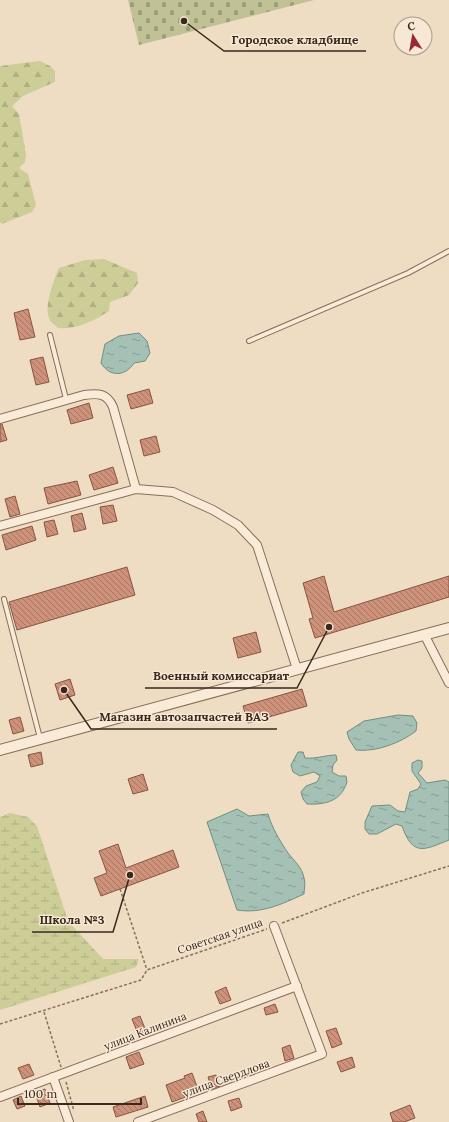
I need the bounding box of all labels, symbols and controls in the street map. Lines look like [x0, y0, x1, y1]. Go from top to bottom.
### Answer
north arrow [393, 16, 433, 56]
text: С [406, 19, 417, 34]
callout: Городское кладбище [224, 27, 366, 51]
text: Городское кладбище [232, 32, 359, 47]
callout: Военный комиссариат [145, 664, 297, 688]
text: Военный комиссариат [153, 668, 290, 683]
callout: Магазин автозапчастей ВАЗ [91, 705, 277, 729]
text: Магазин автозапчастей ВАЗ [99, 709, 269, 724]
callout: Школа №3 [32, 908, 113, 932]
text: Школа №3 [39, 912, 105, 927]
street label: Советская улица [176, 915, 265, 957]
street label: улица Калинина [102, 1009, 189, 1053]
street label: улица Свердлова [181, 1056, 272, 1100]
scale bar [18, 1080, 141, 1106]
text: 100 m [24, 1086, 57, 1101]

